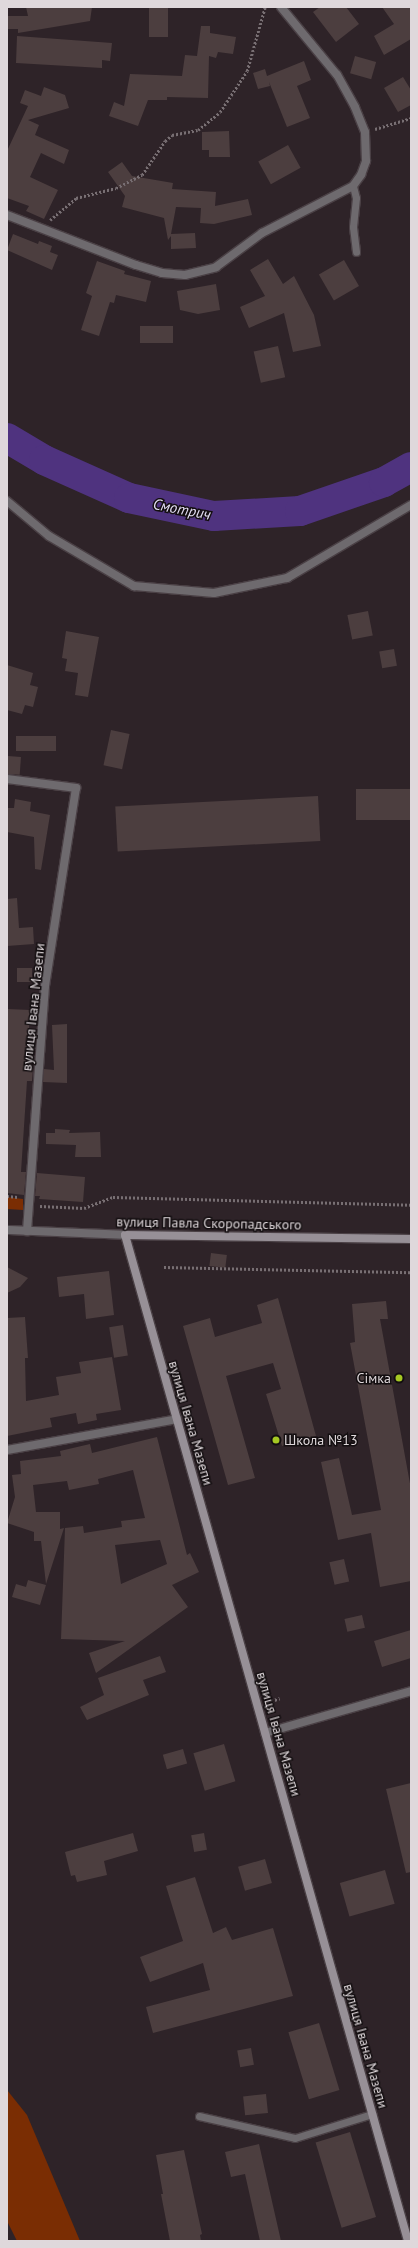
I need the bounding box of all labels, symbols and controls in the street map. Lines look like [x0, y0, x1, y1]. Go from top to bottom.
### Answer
water label: Смотрич [152, 495, 212, 523]
street label: вулиця Івана Мазепи [18, 942, 48, 1072]
street label: вулиця Павла Скоропадського [116, 1213, 302, 1233]
street label: вулиця Івана Мазепи [165, 1359, 217, 1487]
place label: Сімка [357, 1370, 391, 1386]
marker: Сімка [394, 1373, 404, 1383]
place label: Школа №13 [284, 1432, 358, 1448]
marker: Школа №13 [271, 1435, 281, 1445]
street label: вулиця Івана Мазепи [253, 1670, 305, 1798]
street label: вулиця Івана Мазепи [340, 1982, 392, 2110]

